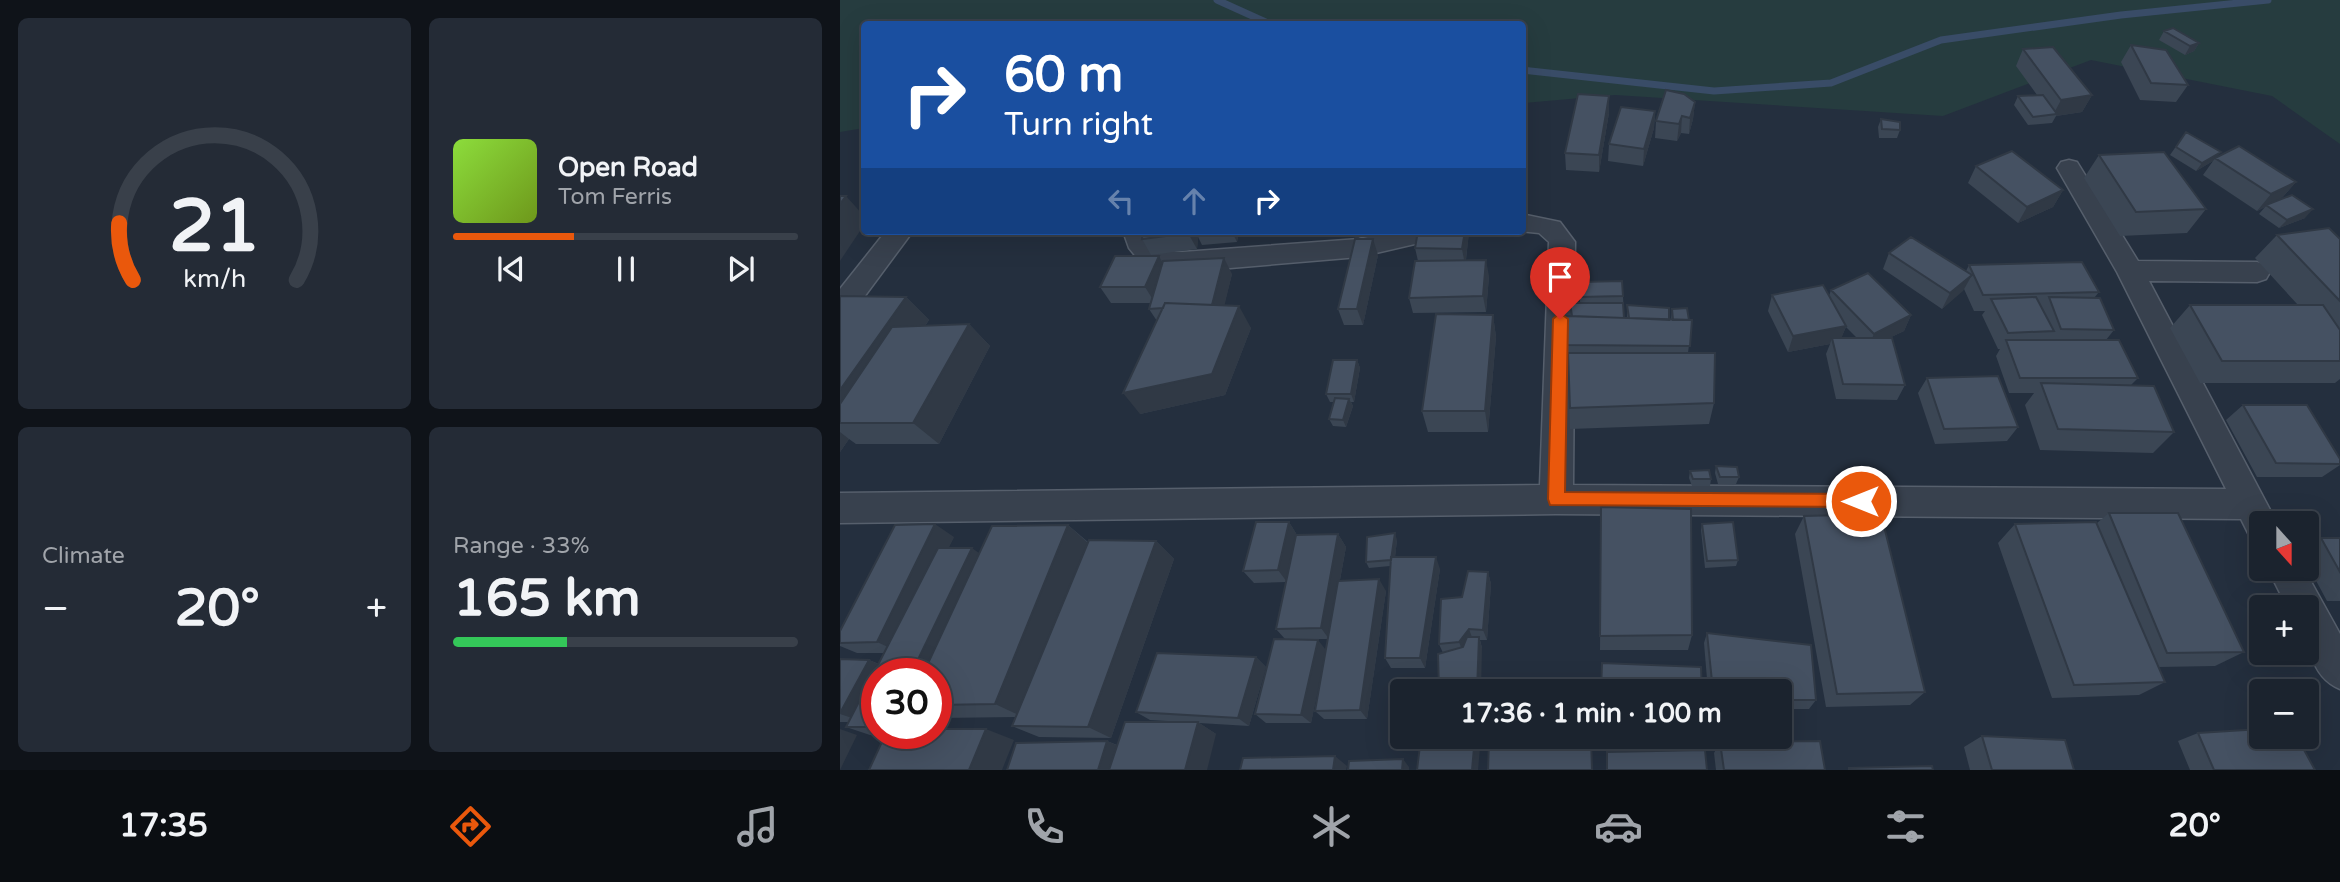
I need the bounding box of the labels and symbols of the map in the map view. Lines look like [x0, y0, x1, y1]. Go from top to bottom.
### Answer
pin [1530, 247, 1590, 319]
position arrow [1824, 464, 1898, 538]
north arrow [2249, 511, 2319, 581]
speed limit sign: 30 [861, 658, 952, 749]

